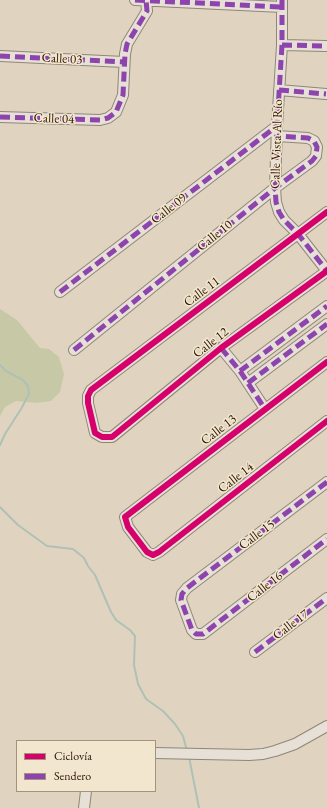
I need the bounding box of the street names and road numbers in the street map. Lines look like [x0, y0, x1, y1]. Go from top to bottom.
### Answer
street label: Calle 03 [41, 50, 83, 68]
street label: Calle Vista Al Río [268, 99, 286, 189]
street label: Calle 04 [33, 110, 75, 128]
street label: Calle 09 [148, 190, 190, 228]
street label: Calle 10 [194, 217, 236, 255]
street label: Calle 11 [181, 273, 223, 311]
street label: Calle 12 [190, 324, 232, 362]
street label: Calle 13 [198, 411, 240, 449]
street label: Calle 14 [215, 459, 257, 497]
street label: Calle 15 [236, 516, 278, 554]
street label: Calle 16 [244, 568, 286, 606]
street label: Calle 17 [270, 606, 312, 644]

